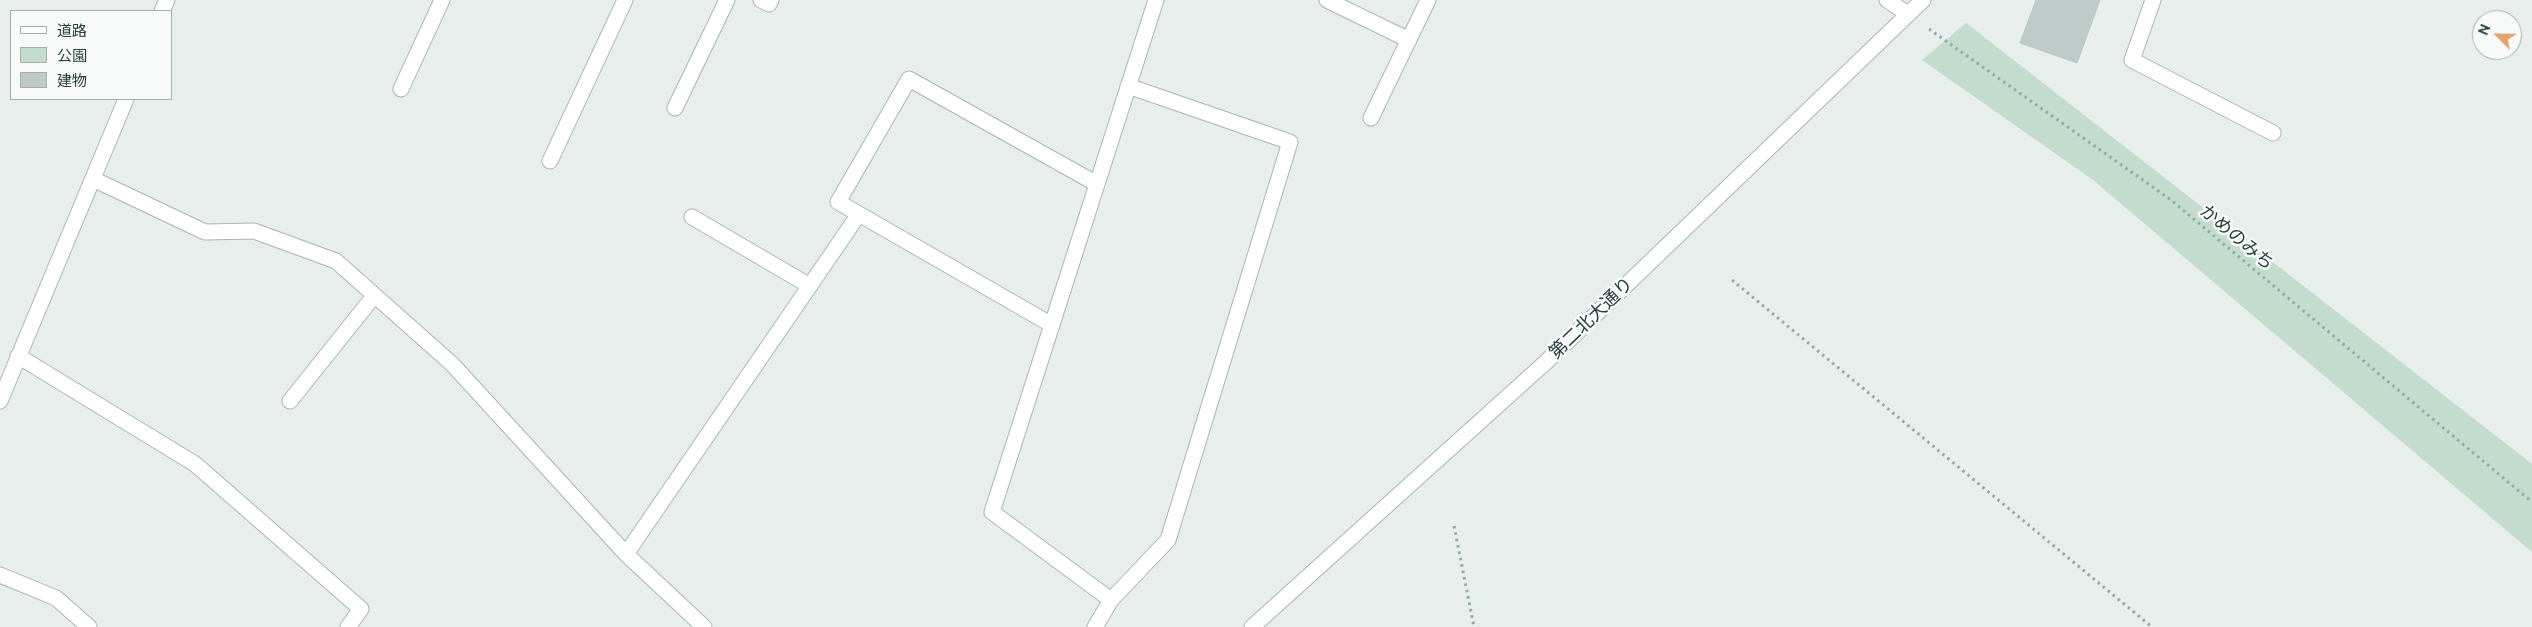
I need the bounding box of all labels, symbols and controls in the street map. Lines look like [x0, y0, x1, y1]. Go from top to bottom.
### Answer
legend [10, 10, 172, 100]
north arrow [2472, 10, 2522, 60]
text: 道路 [57, 22, 87, 39]
text: N [2475, 22, 2494, 37]
text: 公園 [57, 47, 87, 64]
text: 建物 [57, 72, 87, 89]
street label: かめのみち [2196, 200, 2278, 274]
street label: 第二北大通り [1545, 273, 1637, 363]

